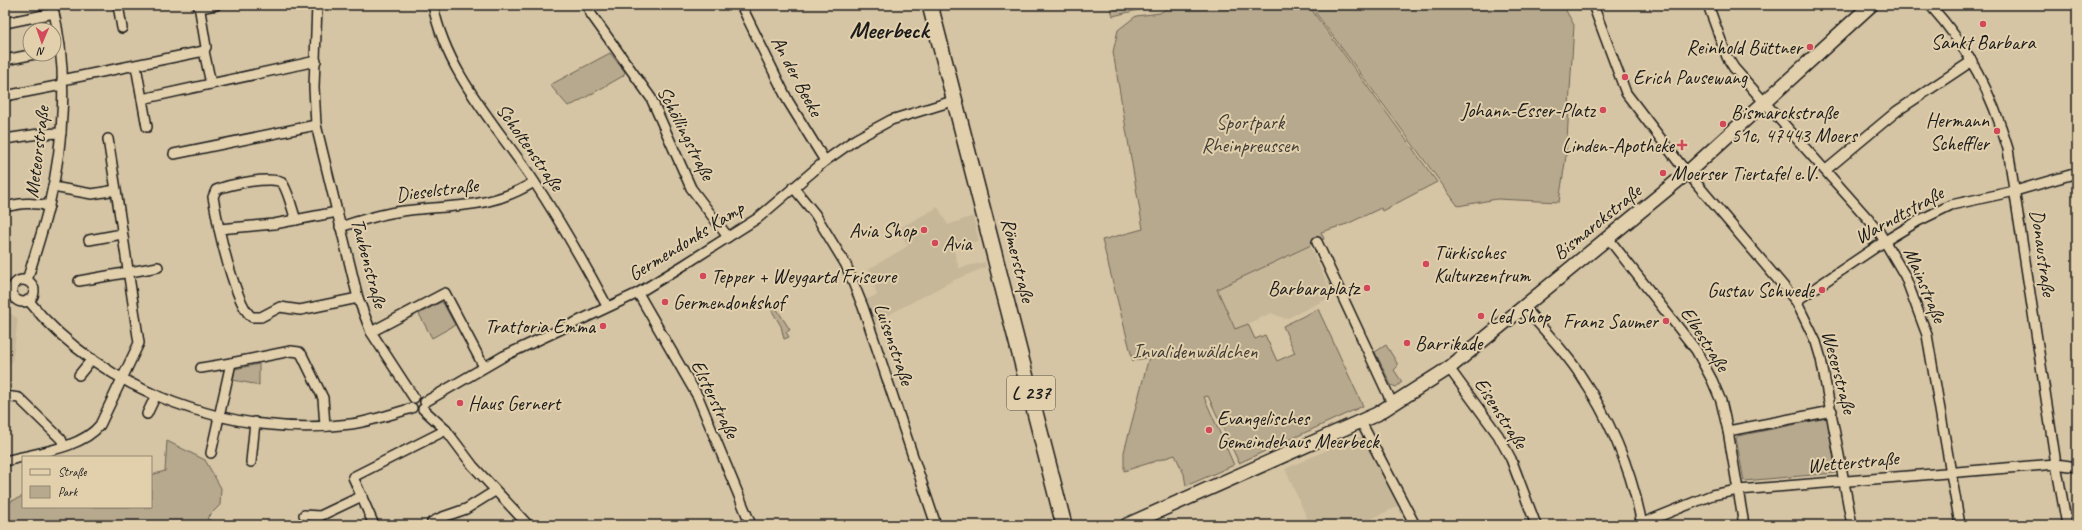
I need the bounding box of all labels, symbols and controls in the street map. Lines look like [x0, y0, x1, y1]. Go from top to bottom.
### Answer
district label: Meerbeck [850, 15, 931, 45]
marker: Sankt Barbara [1978, 19, 1988, 29]
north arrow [22, 22, 62, 62]
place label: Sankt Barbara [1931, 30, 2036, 55]
street label: An der Beeke [765, 32, 829, 122]
place label: Reinhold Büttner [1686, 35, 1804, 60]
marker: Reinhold Büttner [1805, 42, 1815, 52]
text: N [36, 45, 45, 59]
place label: Erich Pausewang [1633, 65, 1748, 90]
marker: Erich Pausewang [1620, 72, 1630, 82]
street label: Schöllingstraße [652, 82, 721, 186]
street label: Scholtenstraße [491, 98, 570, 197]
place label: Johann-Esser-Platz [1460, 98, 1597, 123]
place label: Bismarckstraße 51c, 47443 Moers [1731, 100, 1859, 148]
street label: Meteorstraße [19, 103, 55, 199]
marker: Johann-Esser-Platz [1598, 105, 1608, 115]
place label: Hermann Scheffler [1926, 108, 1991, 156]
park label: Sportpark Rheinpreussen [1201, 110, 1300, 158]
marker: Bismarckstraße 51c, 47443 Moers [1718, 119, 1728, 129]
marker: Hermann Scheffler [1992, 126, 2002, 136]
place label: Linden-Apotheke [1562, 133, 1675, 158]
marker: Linden-Apotheke [1677, 140, 1687, 150]
place label: Moerser Tiertafel e.V. [1671, 161, 1818, 186]
marker: Moerser Tiertafel e.V. [1658, 168, 1668, 178]
street label: Dieselstraße [394, 172, 481, 207]
street label: Bismarckstraße [1548, 178, 1648, 265]
street label: Warndtstraße [1850, 180, 1949, 250]
street label: Germendonks Kamp [624, 195, 750, 287]
street label: Donaustraße [2025, 208, 2062, 299]
street label: Römerstraße [995, 215, 1041, 306]
street label: Taubenstraße [345, 216, 393, 312]
place label: Avia Shop [849, 218, 917, 243]
marker: Avia Shop [919, 225, 929, 235]
place label: Avia [943, 231, 974, 256]
marker: Avia [930, 238, 940, 248]
place label: Türkisches Kulturzentrum [1434, 240, 1532, 288]
street label: Mainstraße [1898, 244, 1953, 328]
marker: Türkisches Kulturzentrum [1421, 259, 1431, 269]
place label: Tepper + Weygartd Friseure [711, 264, 898, 289]
marker: Tepper + Weygartd Friseure [698, 271, 708, 281]
place label: Barbaraplatz [1268, 276, 1362, 301]
place label: Gustav Schwede [1707, 278, 1815, 303]
marker: Barbaraplatz [1362, 283, 1372, 293]
marker: Gustav Schwede [1817, 285, 1827, 295]
place label: Germendonkshof [673, 290, 789, 315]
marker: Germendonkshof [660, 297, 670, 307]
street label: Luisenstraße [868, 300, 920, 390]
street label: Elbestraße [1675, 302, 1736, 377]
place label: Led Shop [1489, 304, 1552, 329]
place label: Franz Saumer [1563, 309, 1660, 334]
marker: Led Shop [1476, 311, 1486, 321]
place label: Trattoria Emma [485, 314, 597, 339]
marker: Franz Saumer [1661, 316, 1671, 326]
marker: Trattoria Emma [598, 321, 608, 331]
street label: Weserstraße [1816, 328, 1862, 418]
place label: Barrikade [1415, 331, 1484, 356]
marker: Barrikade [1402, 338, 1412, 348]
park label: Invalidenwäldchen [1132, 339, 1259, 364]
street label: Elsterstraße [685, 356, 745, 444]
street label: Eisenstraße [1469, 373, 1534, 455]
road number: L 237 [1007, 376, 1055, 410]
place label: Haus Gernert [468, 391, 562, 416]
marker: Haus Gernert [455, 398, 465, 408]
place label: Evangelisches Gemeindehaus Meerbeck [1217, 406, 1380, 454]
marker: Evangelisches Gemeindehaus Meerbeck [1204, 425, 1214, 435]
street label: Wetterstraße [1806, 445, 1901, 478]
legend [22, 456, 152, 508]
text: Straße [58, 464, 87, 480]
text: Park [58, 484, 79, 500]

